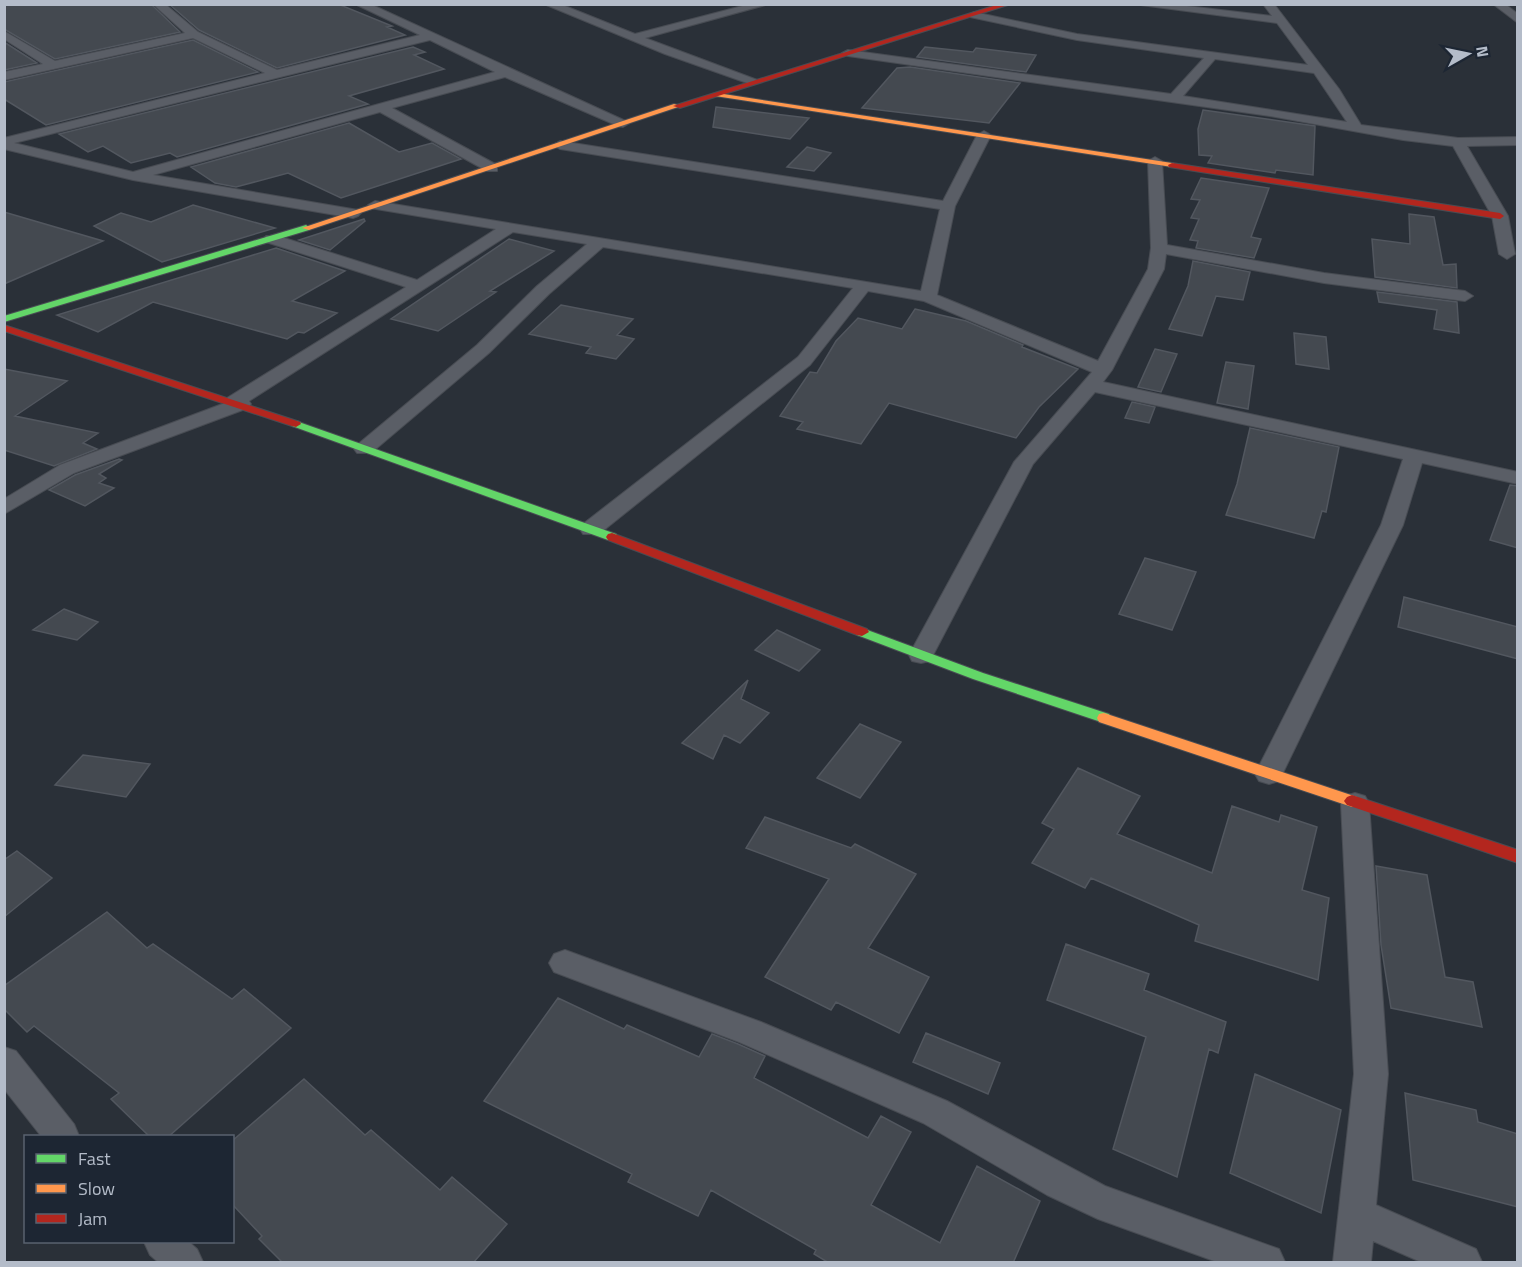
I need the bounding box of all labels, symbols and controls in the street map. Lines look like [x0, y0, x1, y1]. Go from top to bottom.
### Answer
north arrow [1438, 24, 1498, 84]
text: N [1470, 44, 1496, 59]
legend [24, 1135, 234, 1243]
text: Fast [78, 1145, 111, 1172]
text: Slow [78, 1175, 115, 1202]
text: Jam [78, 1205, 107, 1232]

